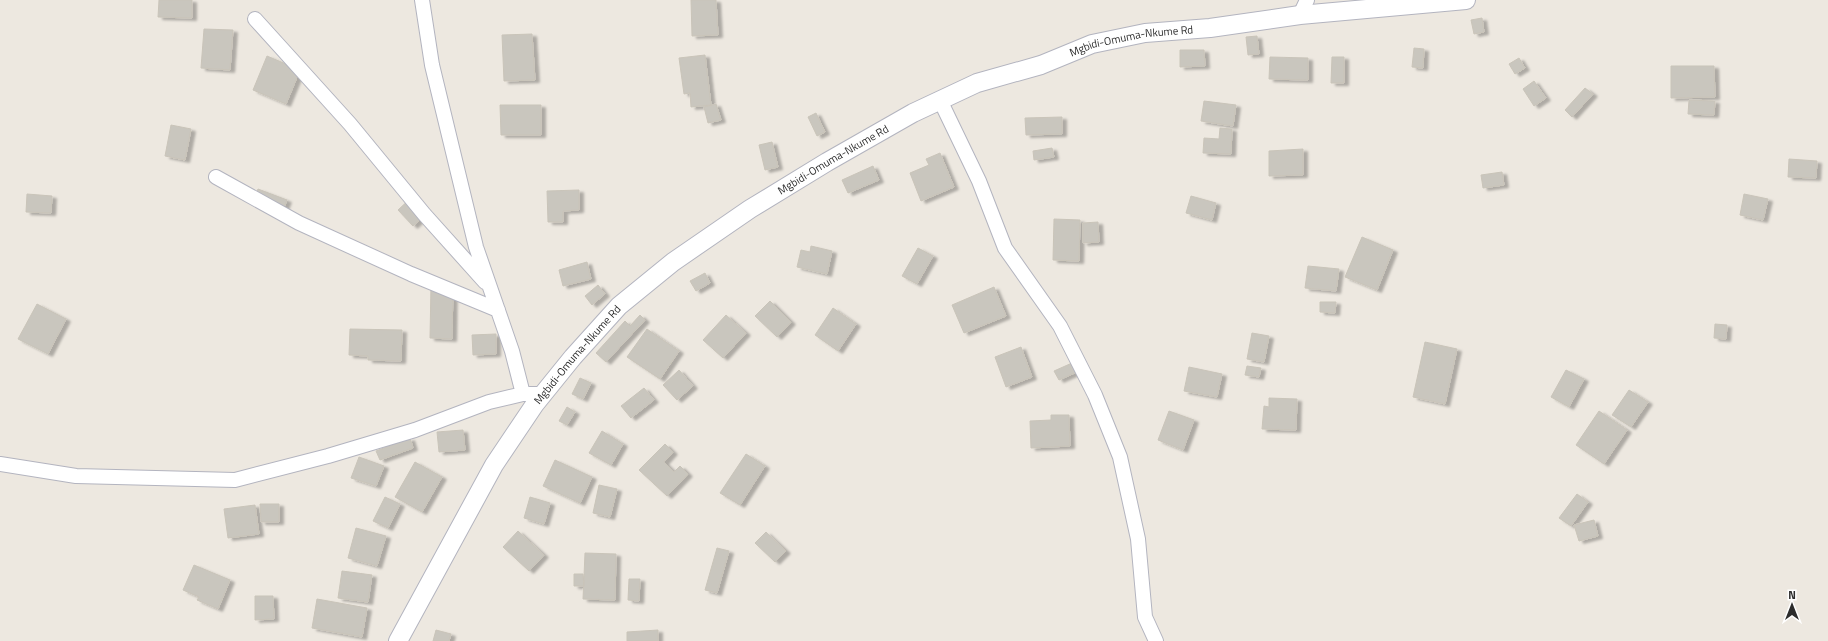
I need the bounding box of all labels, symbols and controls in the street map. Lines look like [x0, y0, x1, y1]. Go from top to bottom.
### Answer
street label: Mgbidi-Omuma-Nkume Rd [1067, 21, 1194, 60]
street label: Mgbidi-Omuma-Nkume Rd [775, 120, 892, 198]
street label: Mgbidi-Omuma-Nkume Rd [530, 301, 624, 408]
north arrow [1772, 585, 1812, 625]
text: N [1788, 587, 1796, 603]

